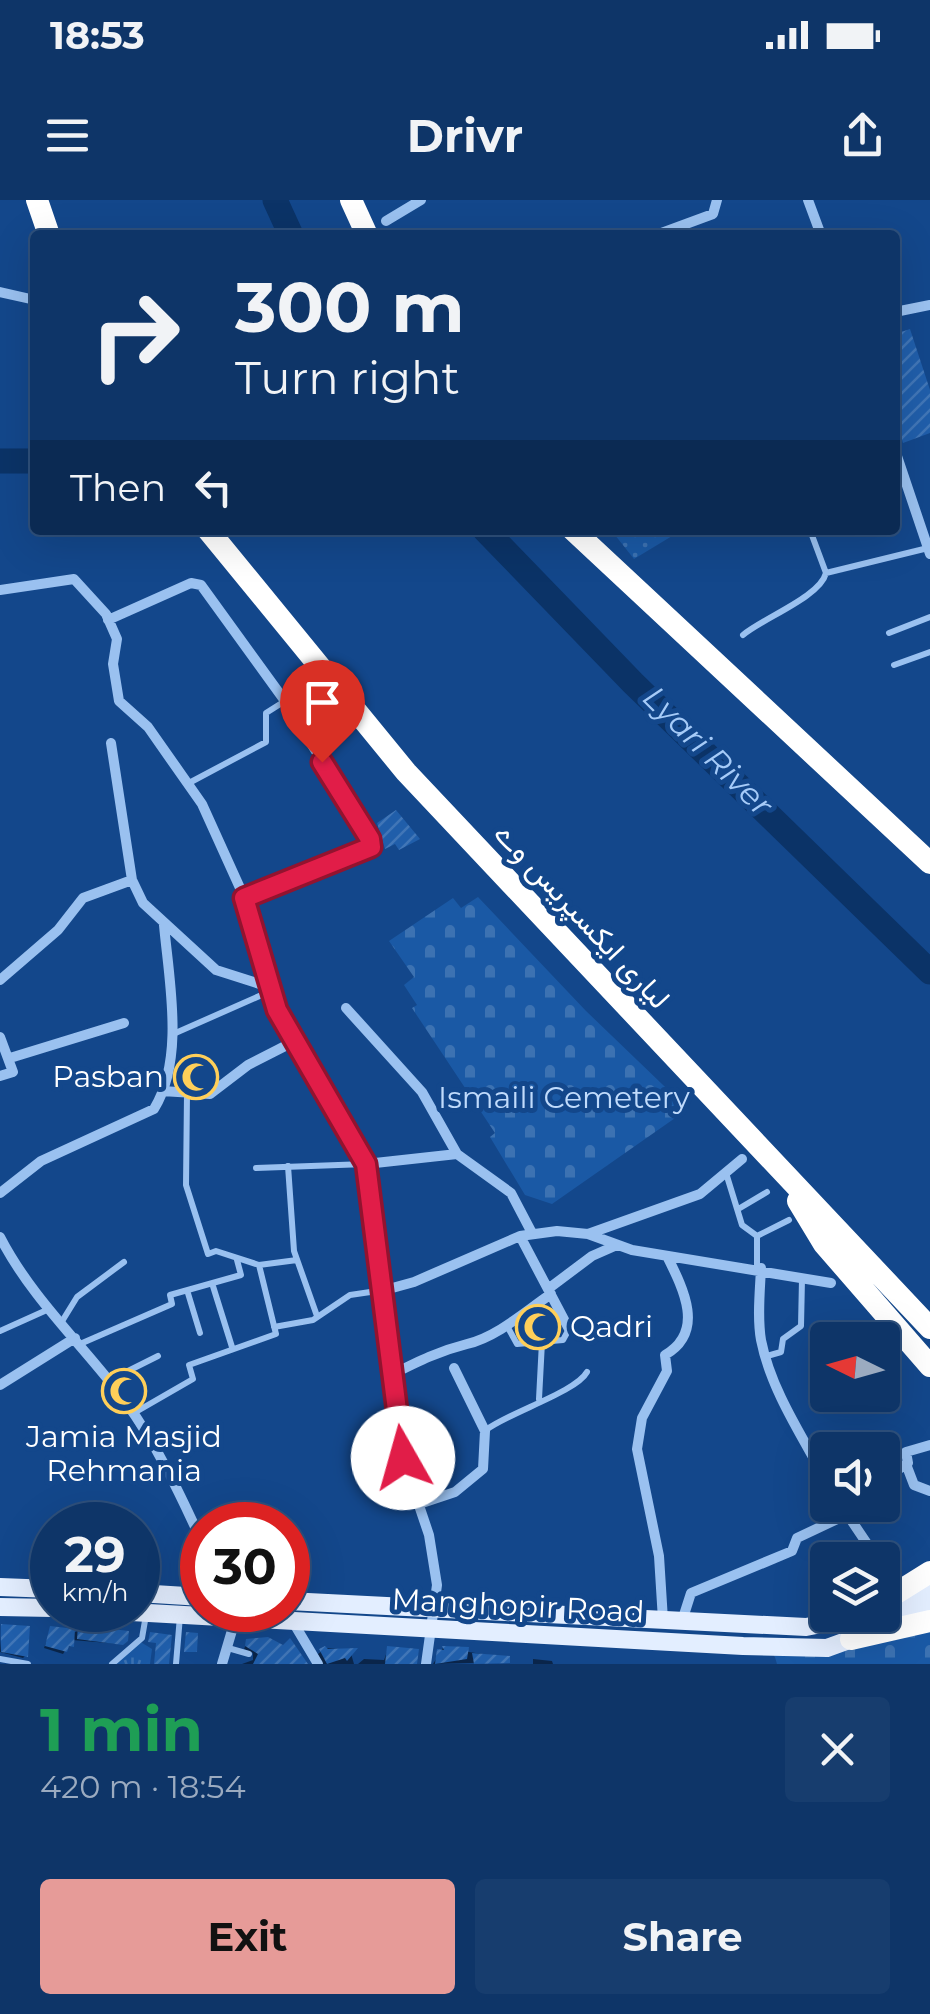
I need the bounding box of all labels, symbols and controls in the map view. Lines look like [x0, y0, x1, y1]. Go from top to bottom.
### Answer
text: 18:53 [50, 12, 145, 59]
icon: menu [40, 108, 95, 163]
text: Drivr [407, 108, 523, 163]
icon: share [835, 108, 890, 163]
text: 300 m [235, 264, 465, 350]
icon: right [70, 270, 200, 400]
text: Turn right [235, 350, 460, 405]
icon: left [186, 460, 241, 515]
text: Then [70, 464, 166, 511]
pin [280, 660, 365, 763]
icon: arrive [295, 675, 350, 730]
water label: Lyari River [635, 678, 782, 825]
street label: لیاری ایکسپریس وے [485, 815, 678, 1018]
mosque icon: Pasban [173, 1054, 219, 1100]
place label: Pasban [52, 1058, 164, 1095]
park label: Ismaili Cemetery [438, 1079, 691, 1116]
mosque icon: Qadri [515, 1304, 561, 1350]
place label: Qadri [570, 1308, 653, 1345]
north arrow [810, 1322, 900, 1412]
map controls [810, 1322, 900, 1632]
mosque icon: Jamia Masjid Rehmania [101, 1368, 147, 1414]
position arrow [351, 1406, 455, 1510]
place label: Jamia Masjid Rehmania [25, 1418, 222, 1489]
button: sound [810, 1432, 900, 1522]
speed limit sign: 30 [180, 1502, 310, 1632]
text: 29 [64, 1524, 126, 1585]
button: layers [810, 1542, 900, 1632]
text: km/h [62, 1577, 128, 1607]
street label: Manghopir Road [391, 1580, 645, 1631]
text: 1 min [40, 1693, 203, 1766]
button: close [785, 1697, 890, 1802]
text: 420 m · 18:54 [40, 1767, 246, 1806]
button: Exit [40, 1879, 455, 1994]
button: Share [475, 1879, 890, 1994]

